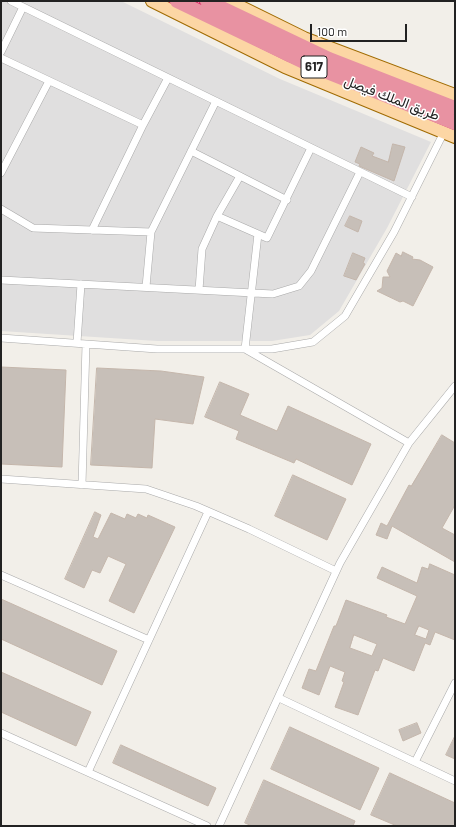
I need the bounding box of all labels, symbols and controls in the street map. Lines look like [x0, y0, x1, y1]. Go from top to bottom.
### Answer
scale bar [312, 16, 409, 42]
text: 100 m [317, 24, 347, 38]
road number: 617 [301, 56, 327, 78]
street label: طريق الملك فيصل [342, 72, 442, 124]

